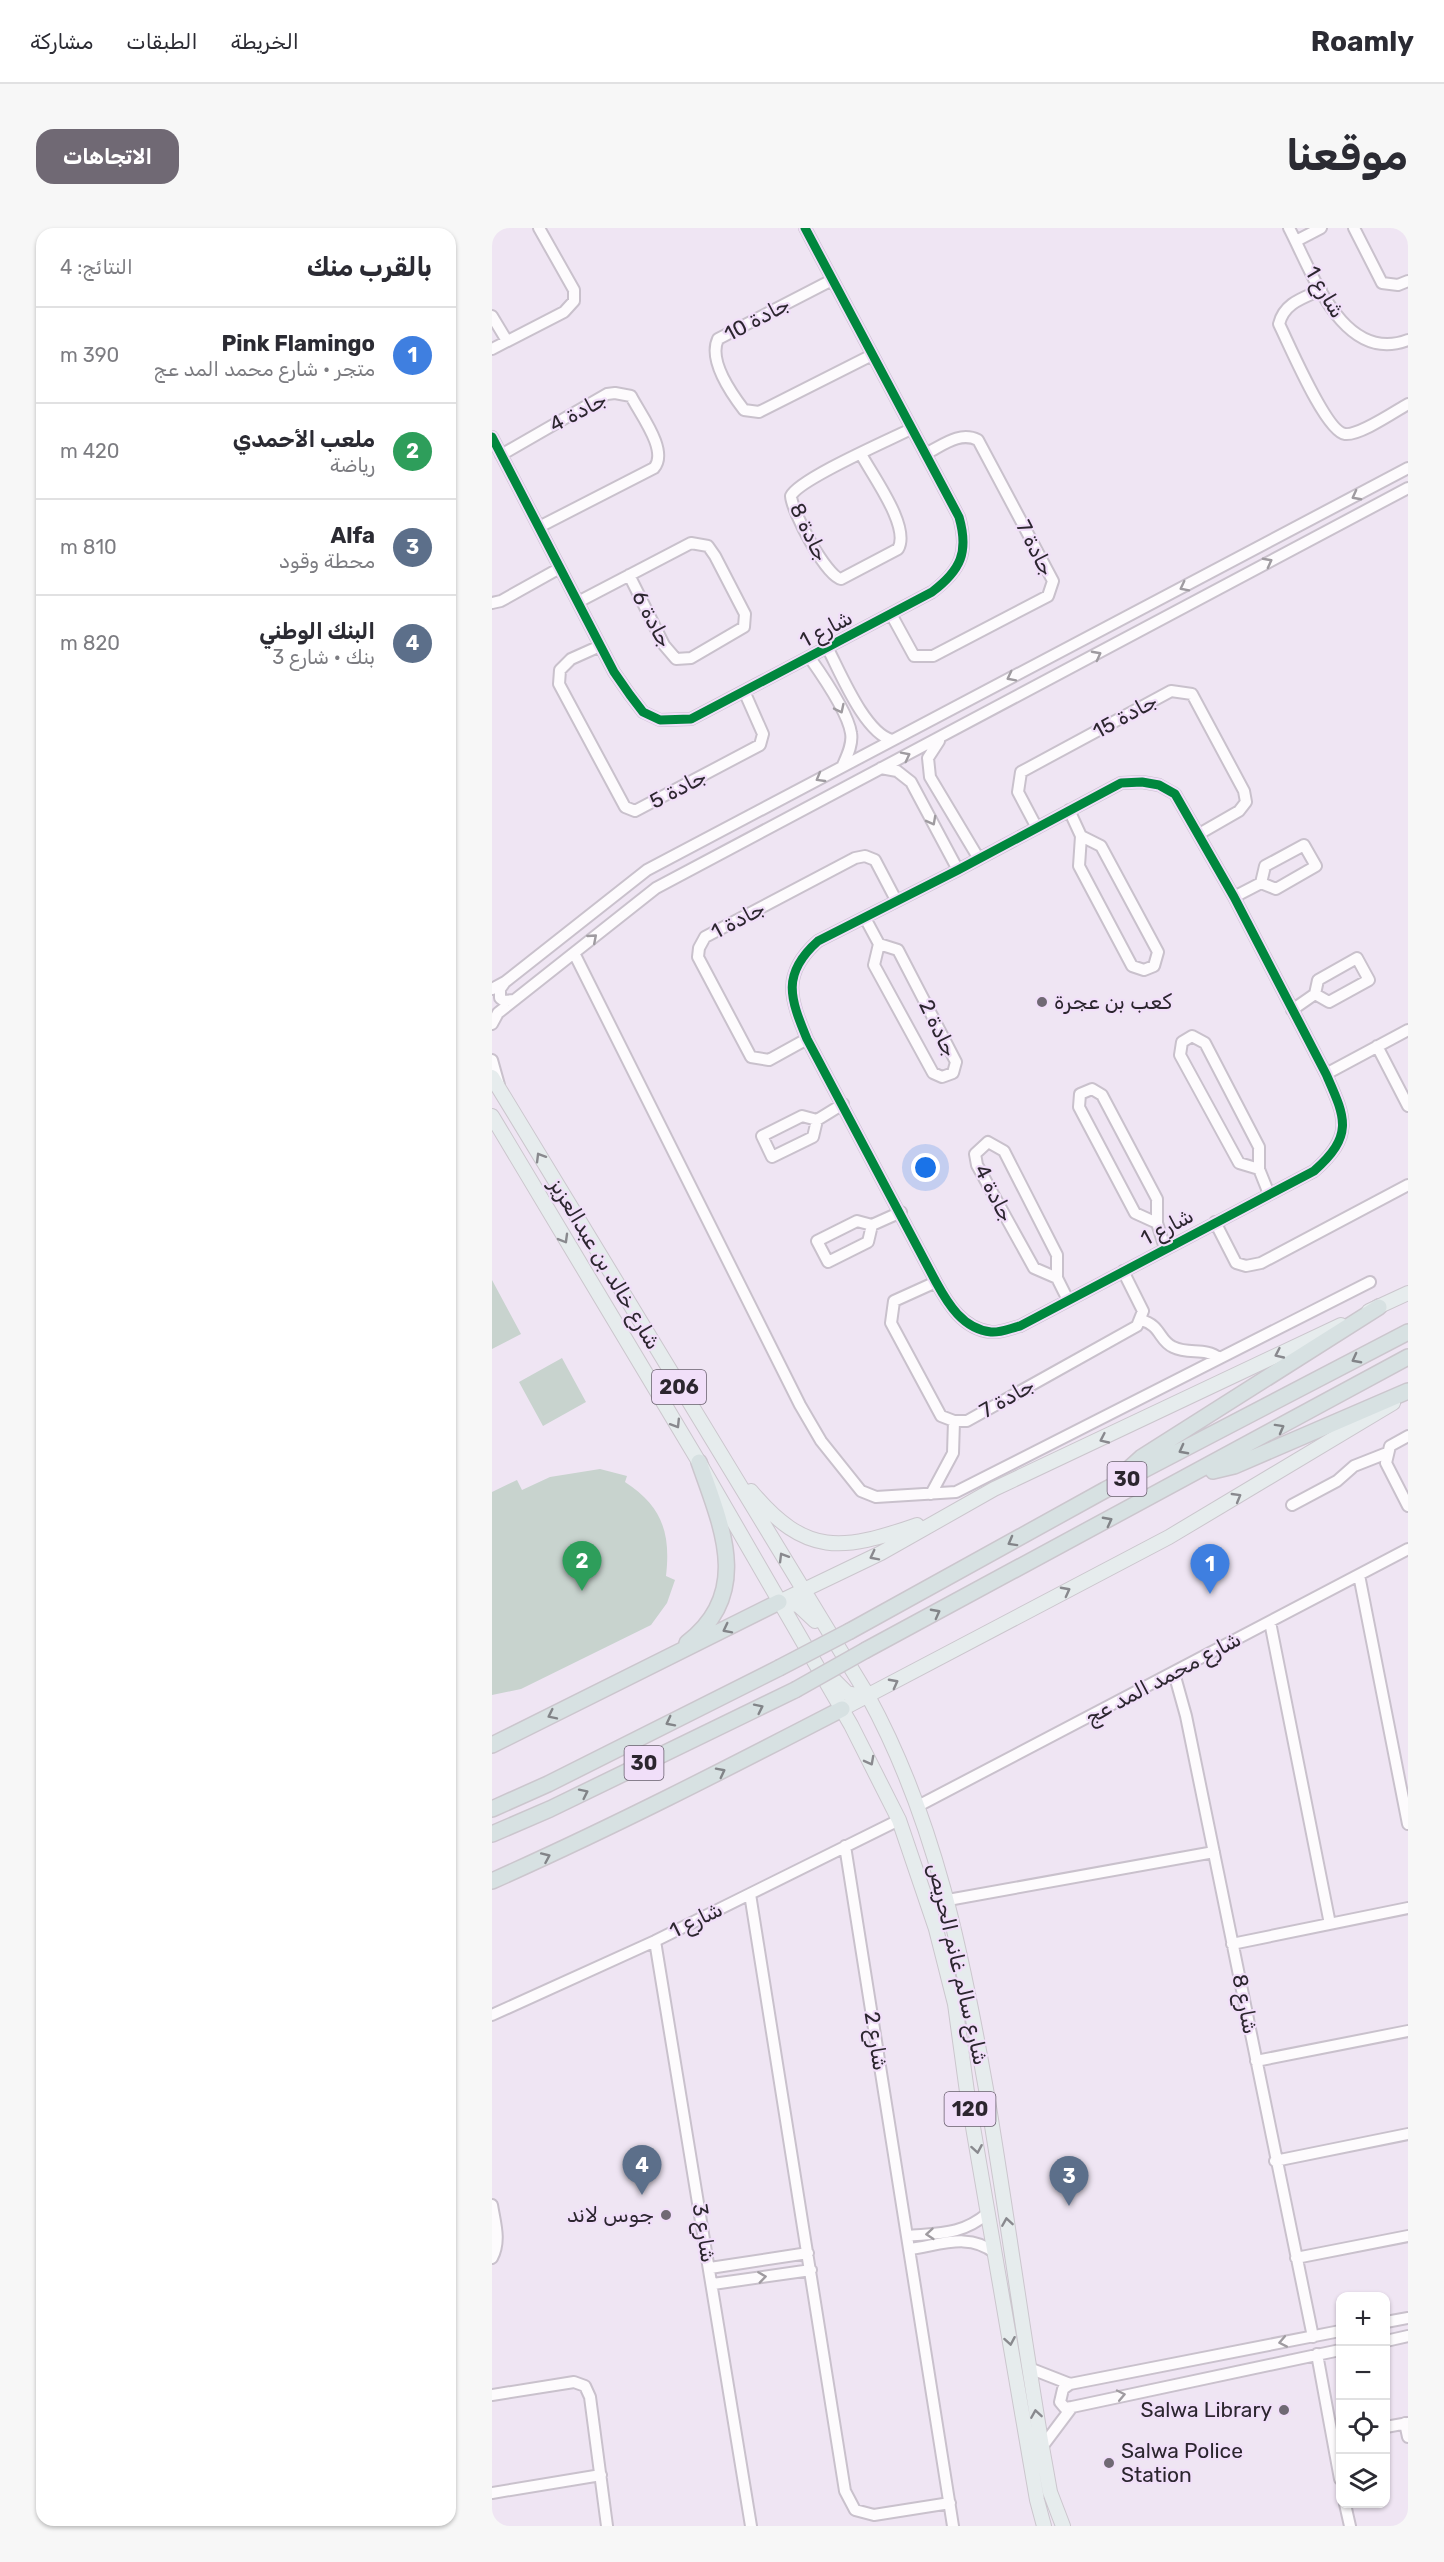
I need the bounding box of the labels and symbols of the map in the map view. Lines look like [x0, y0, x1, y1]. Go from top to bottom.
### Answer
street label: شارع 1 [1299, 261, 1351, 323]
street label: جادة 10 [720, 291, 794, 346]
street label: جادة 4 [545, 386, 611, 437]
one-way arrow [1352, 489, 1363, 500]
street label: جادة 8 [785, 499, 834, 565]
street label: جادة 7 [1011, 516, 1060, 580]
one-way arrow [1262, 558, 1273, 570]
one-way arrow [1180, 580, 1190, 591]
street label: جادة 6 [627, 586, 678, 651]
street label: شارع 1 [795, 604, 857, 655]
one-way arrow [1090, 651, 1101, 662]
one-way arrow [1007, 670, 1017, 681]
street label: جادة 15 [1088, 688, 1161, 743]
one-way arrow [832, 702, 844, 713]
one-way arrow [899, 751, 910, 763]
street label: جادة 5 [645, 763, 710, 814]
one-way arrow [816, 771, 826, 783]
one-way arrow [925, 815, 936, 825]
street label: جادة 1 [707, 895, 769, 944]
one-way arrow [586, 934, 597, 945]
place label: كعب بن عجرة [1054, 989, 1173, 1014]
street label: جادة 2 [914, 995, 963, 1060]
marker: كعب بن عجرة [1035, 995, 1049, 1009]
one-way arrow [535, 1153, 547, 1163]
your location [911, 1153, 940, 1182]
street label: جادة 4 [969, 1160, 1019, 1226]
street label: شارع خالد بن عبدالعزيز [542, 1172, 666, 1355]
street label: شارع 1 [1136, 1202, 1198, 1253]
one-way arrow [557, 1233, 569, 1243]
one-way arrow [1275, 1346, 1286, 1358]
one-way arrow [1351, 1352, 1362, 1364]
road number: 206 [652, 1370, 706, 1404]
street label: جادة 7 [975, 1372, 1038, 1423]
one-way arrow [669, 1418, 681, 1428]
one-way arrow [1273, 1424, 1284, 1435]
one-way arrow [1099, 1432, 1110, 1444]
one-way arrow [1179, 1443, 1190, 1454]
road number: 30 [1108, 1462, 1146, 1496]
one-way arrow [1231, 1493, 1241, 1505]
one-way arrow [1102, 1517, 1113, 1528]
one-way arrow [1007, 1535, 1018, 1546]
pin: 2 [562, 1542, 602, 1591]
pin: 1 [1190, 1544, 1230, 1594]
one-way arrow [870, 1549, 881, 1561]
one-way arrow [778, 1553, 790, 1563]
one-way arrow [1059, 1587, 1070, 1598]
one-way arrow [930, 1609, 941, 1620]
one-way arrow [722, 1622, 733, 1633]
street label: شارع محمد المد عج [1081, 1626, 1246, 1731]
one-way arrow [887, 1679, 898, 1690]
one-way arrow [753, 1703, 764, 1715]
one-way arrow [547, 1708, 558, 1720]
one-way arrow [666, 1715, 677, 1726]
road number: 30 [624, 1746, 664, 1780]
one-way arrow [863, 1754, 874, 1765]
one-way arrow [714, 1768, 725, 1779]
one-way arrow [577, 1788, 588, 1800]
one-way arrow [539, 1852, 550, 1864]
street label: شارع سالم غانم الحريص [921, 1860, 994, 2068]
street label: شارع 1 [665, 1896, 727, 1945]
street label: شارع 8 [1225, 1972, 1264, 2036]
street label: شارع 2 [858, 2010, 893, 2072]
road number: 120 [944, 2092, 996, 2126]
one-way arrow [970, 2143, 983, 2153]
pin: 4 [622, 2146, 662, 2195]
pin: 3 [1050, 2156, 1088, 2206]
place label: جوس لاند [567, 2202, 654, 2227]
street label: شارع 3 [686, 2202, 722, 2265]
marker: جوس لاند [659, 2208, 673, 2222]
one-way arrow [1001, 2217, 1013, 2226]
one-way arrow [925, 2227, 934, 2240]
one-way arrow [757, 2271, 767, 2283]
one-way arrow [1003, 2335, 1016, 2345]
one-way arrow [1278, 2335, 1288, 2348]
one-way arrow [1115, 2389, 1125, 2402]
place label: Salwa Library [1141, 2397, 1272, 2422]
marker: Salwa Library [1277, 2403, 1291, 2417]
one-way arrow [1031, 2410, 1043, 2419]
place label: Salwa Police Station [1121, 2438, 1243, 2487]
marker: Salwa Police Station [1102, 2456, 1116, 2470]

